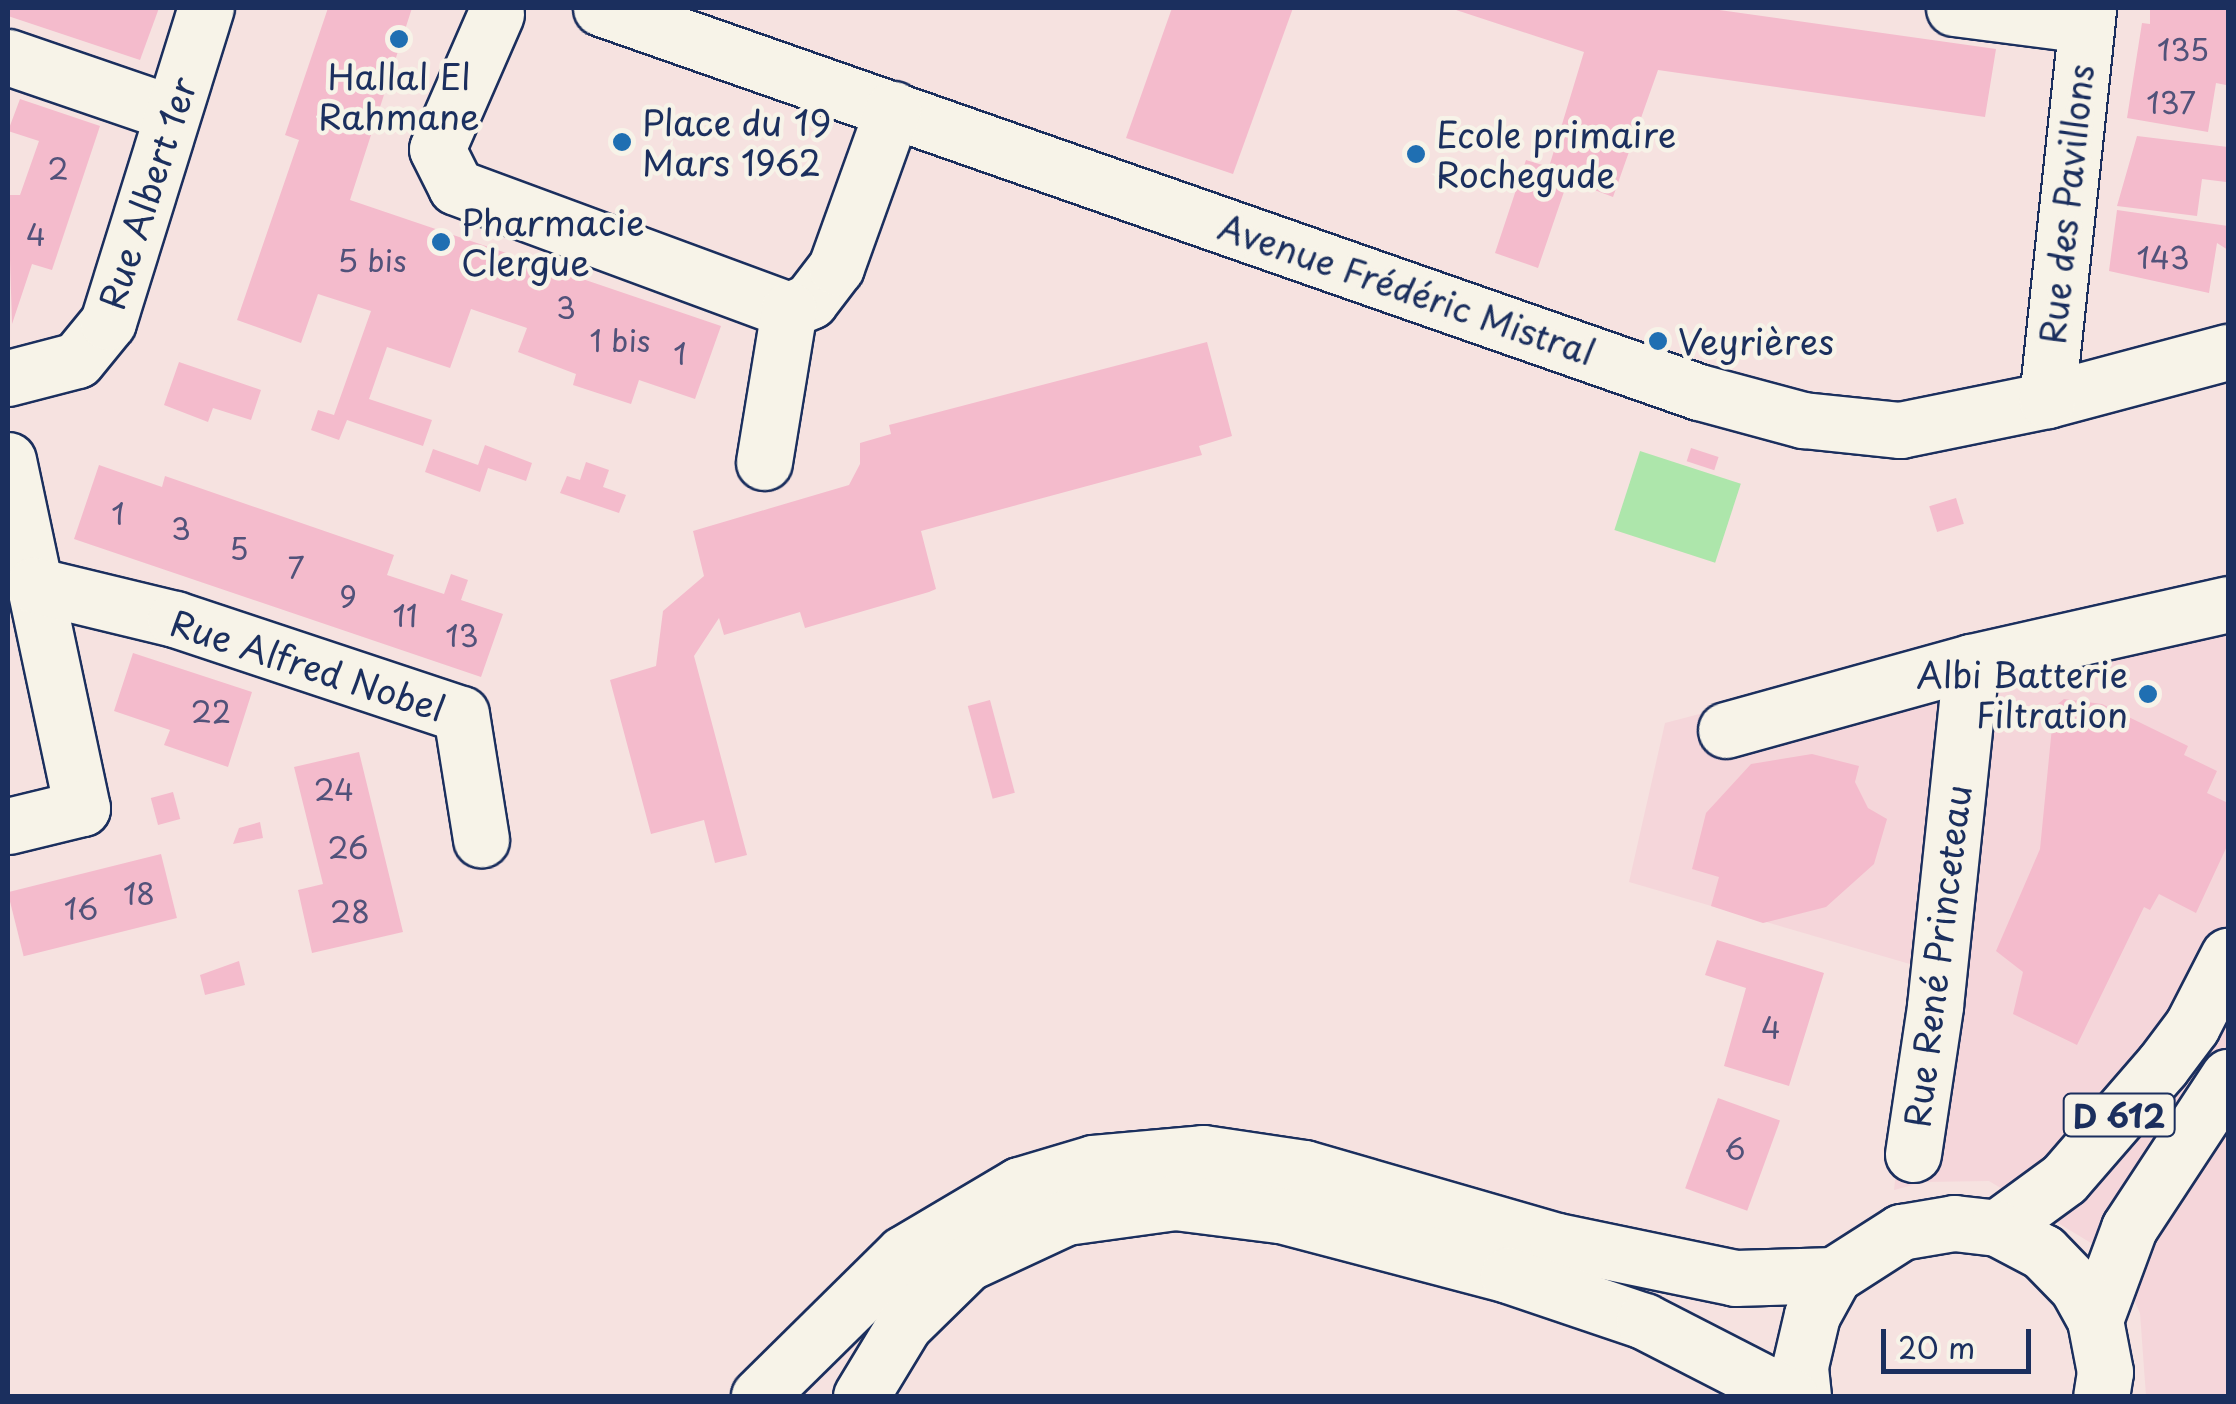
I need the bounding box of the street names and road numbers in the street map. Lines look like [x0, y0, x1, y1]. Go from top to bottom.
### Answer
street label: Rue des Pavillons [2030, 60, 2102, 348]
street label: Rue Albert 1er [89, 70, 205, 316]
street label: Avenue Frédéric Mistral [1213, 205, 1601, 373]
street label: Rue Alfred Nobel [164, 600, 452, 730]
street label: Rue René Princeteau [1895, 781, 1979, 1131]
road number: D 612 [2062, 1088, 2176, 1142]

